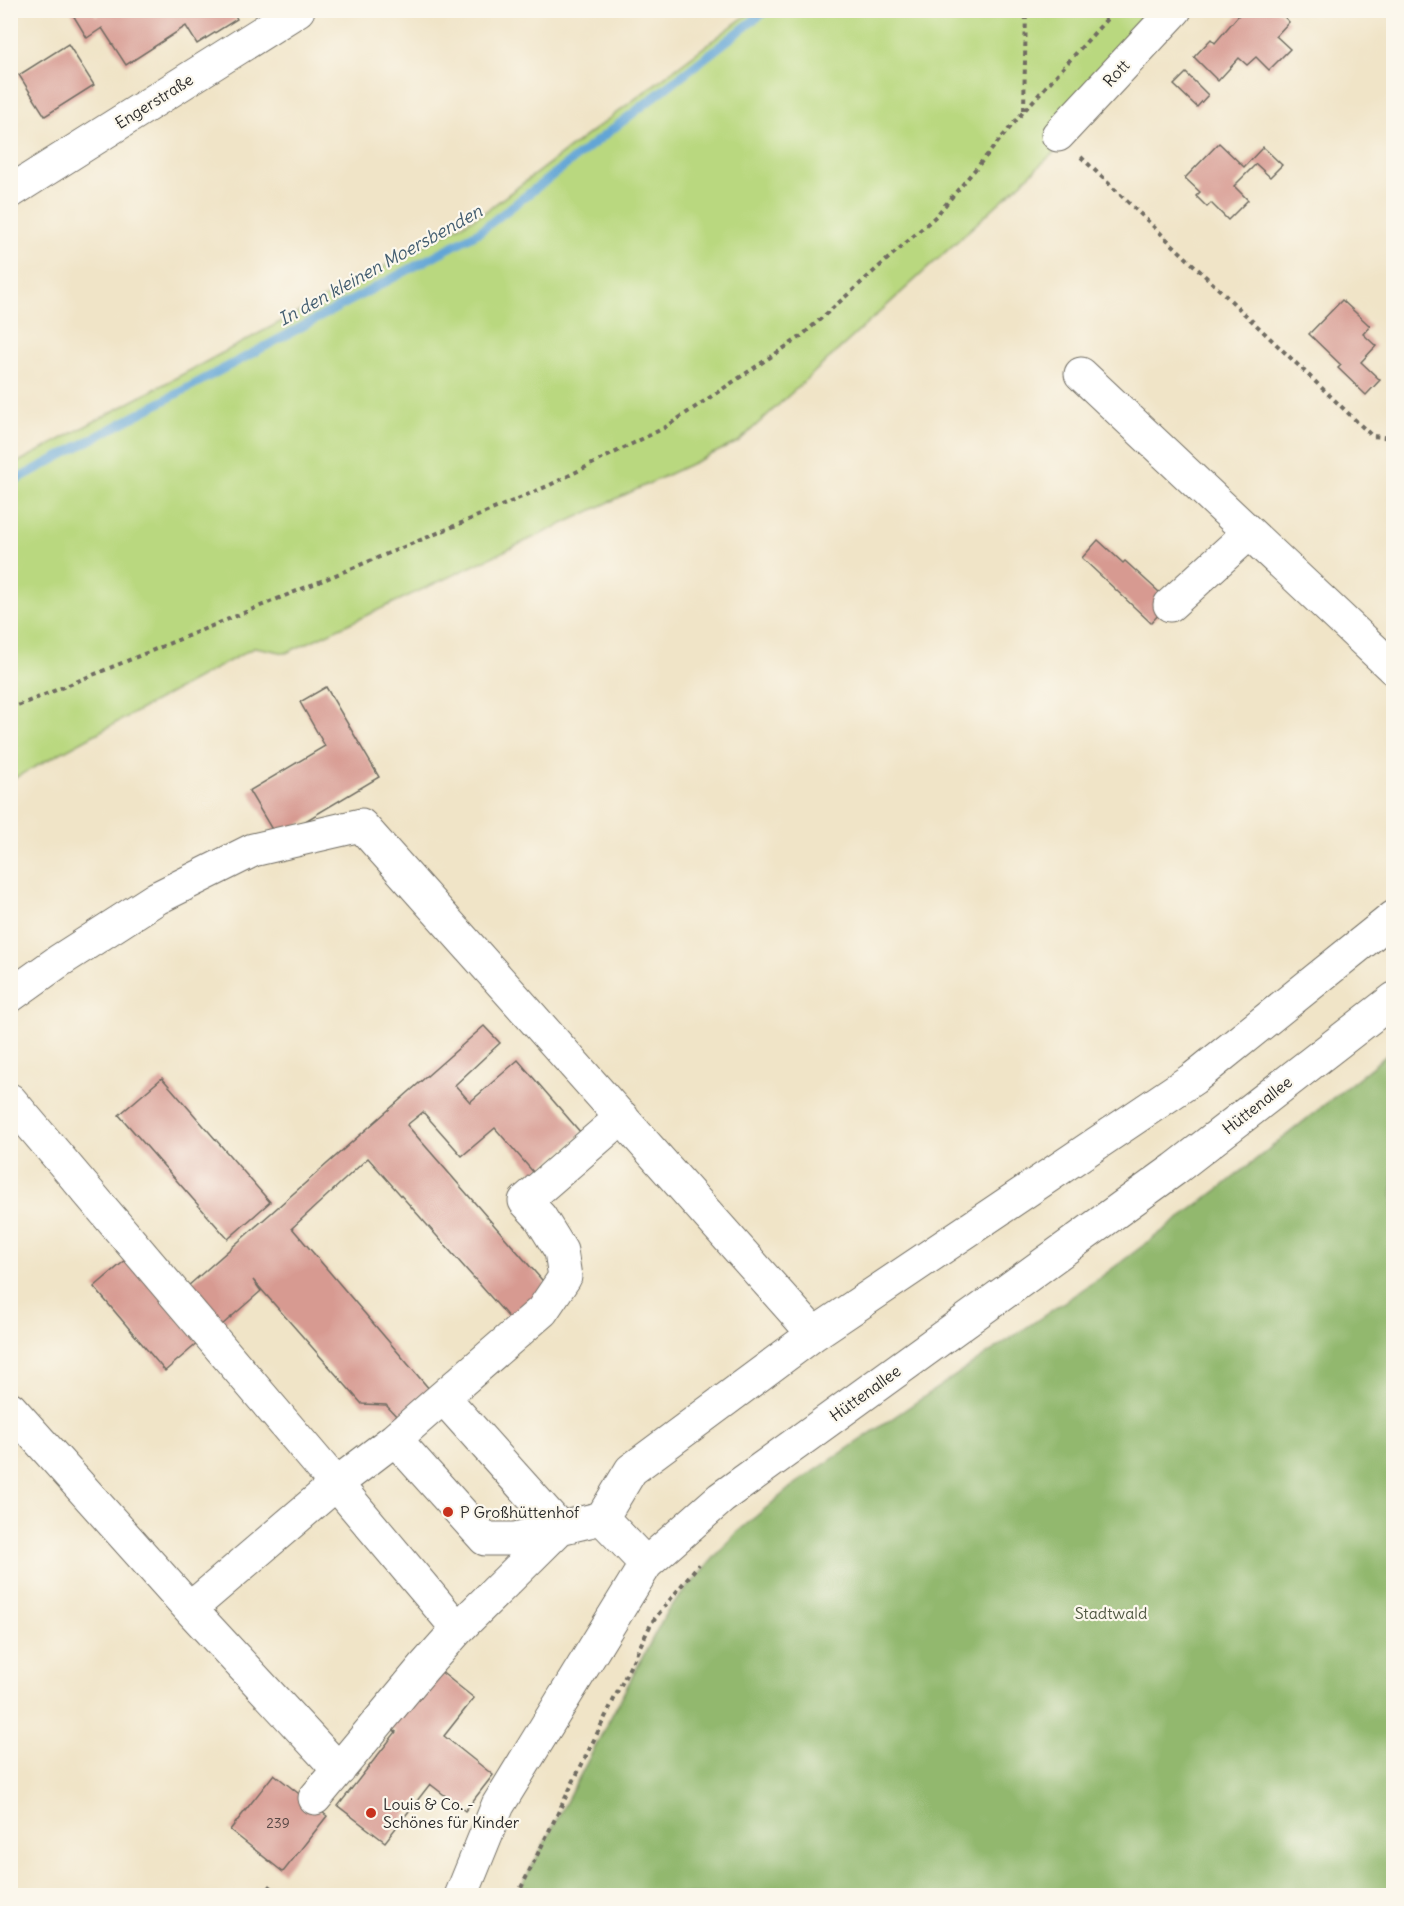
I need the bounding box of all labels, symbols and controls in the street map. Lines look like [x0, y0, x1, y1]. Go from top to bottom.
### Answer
street label: Rott [1099, 55, 1134, 91]
street label: Engerstraße [111, 69, 197, 133]
water label: In den kleinen Moersbenden [274, 199, 486, 331]
street label: Hüttenallee [1218, 1072, 1296, 1138]
street label: Hüttenallee [826, 1361, 904, 1425]
place label: P Großhüttenhof [460, 1502, 580, 1522]
marker: P Großhüttenhof [441, 1505, 455, 1519]
park label: Stadtwald [1075, 1603, 1147, 1623]
place label: Louis & Co. - Schönes für Kinder [383, 1794, 520, 1832]
marker: Louis & Co. - Schönes für Kinder [364, 1806, 378, 1820]
house number: 239 [266, 1814, 290, 1832]

